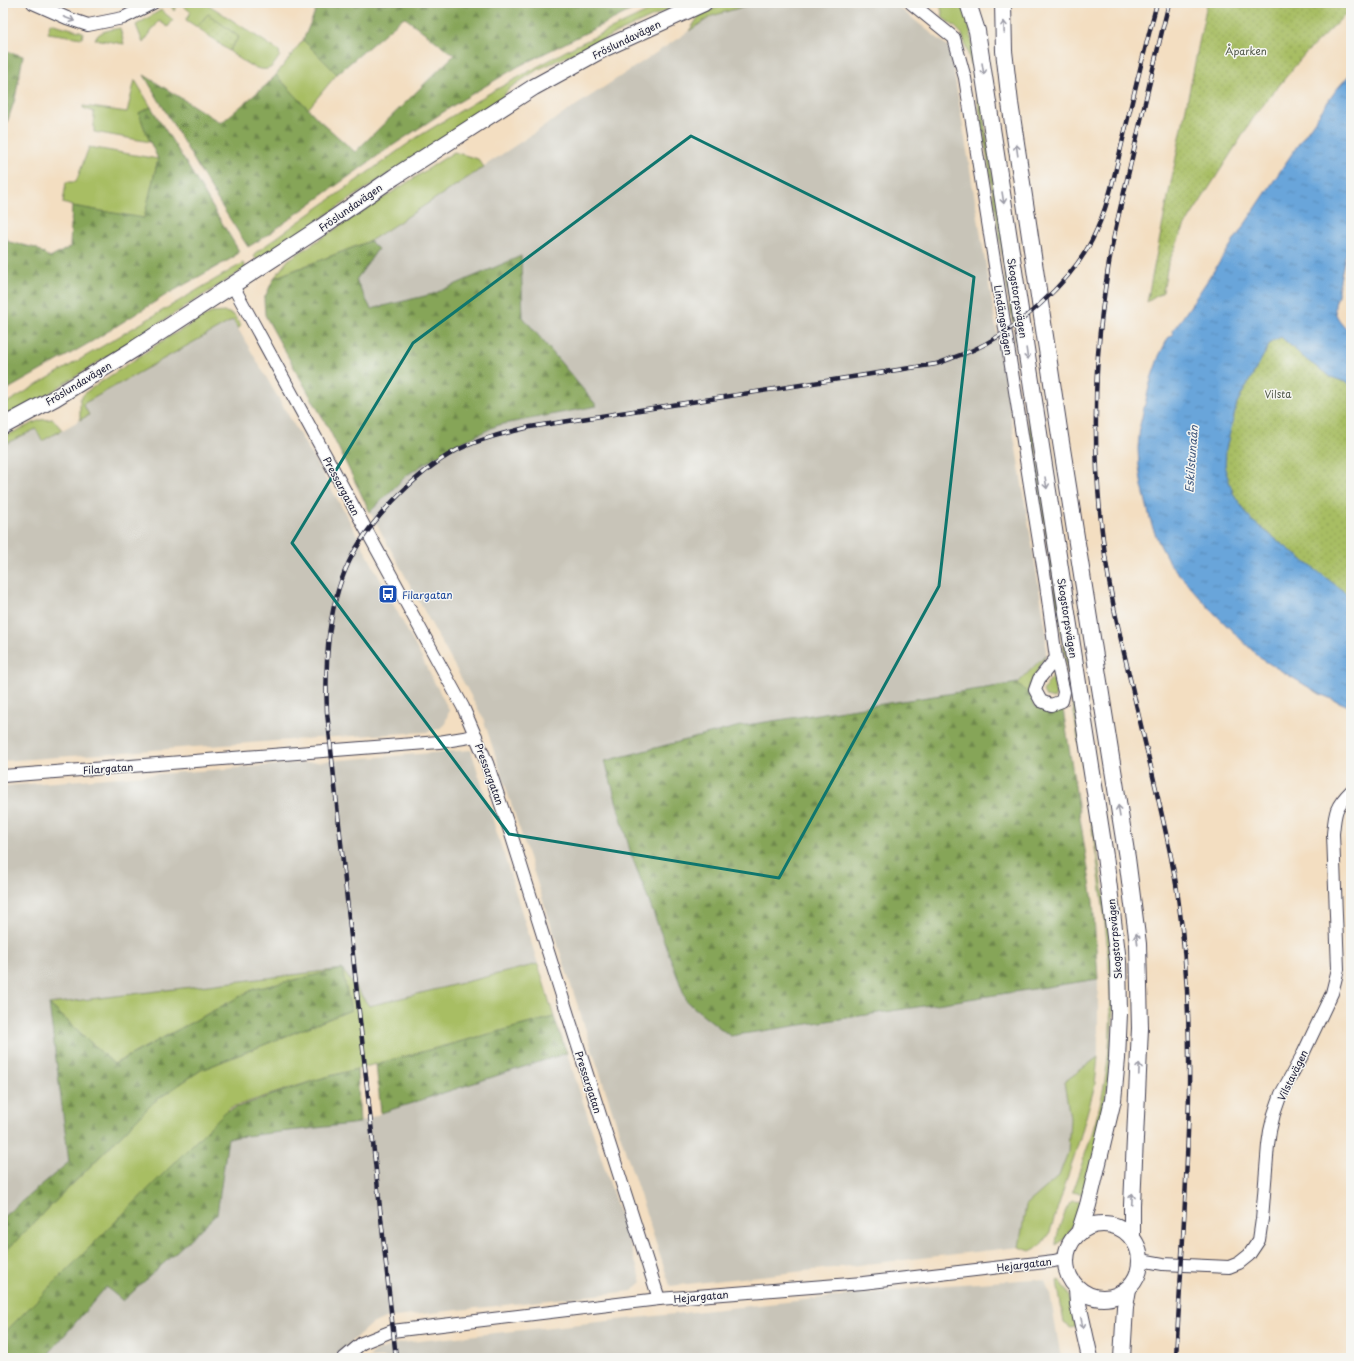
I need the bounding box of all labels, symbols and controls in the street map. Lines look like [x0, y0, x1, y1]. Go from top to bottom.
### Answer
one-way arrow [62, 15, 74, 23]
street label: Fröslundavägen [589, 16, 663, 62]
one-way arrow [1000, 21, 1007, 34]
park label: Åparken [1225, 43, 1267, 58]
one-way arrow [979, 62, 987, 75]
one-way arrow [1013, 144, 1021, 157]
street label: Fröslundavägen [315, 179, 385, 235]
one-way arrow [999, 191, 1007, 204]
street label: Skogstorpsvägen [1004, 257, 1032, 339]
street label: Lindängsvägen [991, 284, 1017, 356]
one-way arrow [1023, 347, 1031, 360]
street label: Fröslundavägen [42, 357, 114, 409]
park label: Vilsta [1264, 386, 1292, 401]
water label: Eskilstunaån [1180, 424, 1202, 493]
street label: Pressargatan [320, 454, 364, 518]
one-way arrow [1042, 476, 1050, 489]
street label: Skogstorpsvägen [1054, 577, 1082, 659]
bus stop icon: Filargatan [377, 583, 399, 605]
place label: Filargatan [402, 587, 453, 602]
street label: Pressargatan [472, 741, 508, 807]
street label: Filargatan [82, 759, 134, 777]
one-way arrow [1115, 805, 1123, 818]
street label: Skogstorpsvägen [1103, 898, 1125, 980]
one-way arrow [1134, 933, 1141, 946]
street label: Vilstavägen [1273, 1047, 1311, 1103]
street label: Pressargatan [572, 1049, 606, 1115]
one-way arrow [1135, 1063, 1142, 1076]
one-way arrow [1128, 1193, 1136, 1206]
street label: Hejargatan [996, 1253, 1052, 1275]
street label: Hejargatan [673, 1286, 729, 1306]
one-way arrow [1079, 1316, 1087, 1329]

